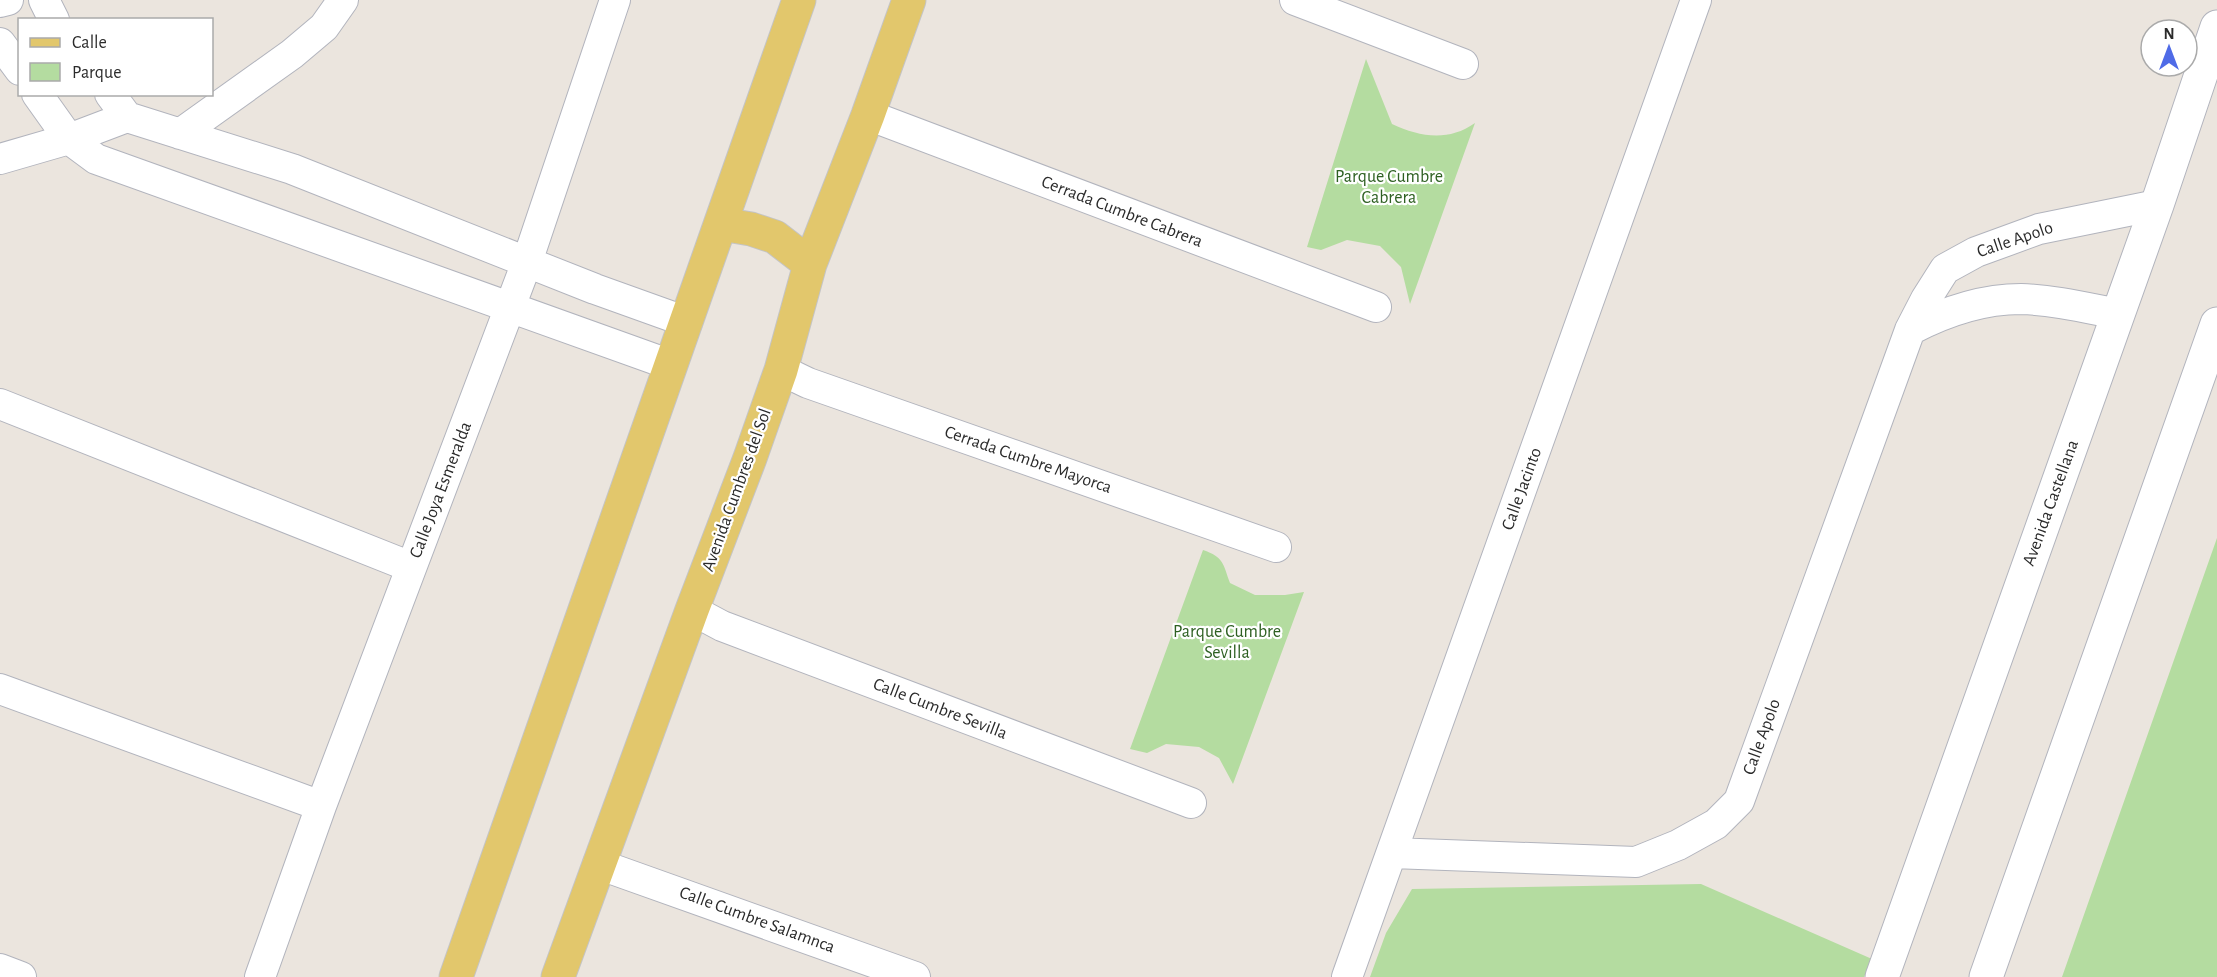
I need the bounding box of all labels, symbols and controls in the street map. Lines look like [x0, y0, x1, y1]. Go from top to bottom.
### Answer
legend [18, 18, 213, 96]
north arrow [2139, 18, 2199, 78]
text: N [2163, 26, 2175, 42]
text: Calle [72, 34, 107, 52]
text: Parque [72, 64, 121, 82]
park label: Parque Cumbre Cabrera [1335, 168, 1443, 207]
street label: Cerrada Cumbre Cabrera [1039, 173, 1205, 251]
street label: Calle Apolo [1975, 219, 2056, 261]
street label: Avenida Cumbres del Sol [699, 406, 775, 574]
street label: Calle Joya Esmeralda [407, 419, 475, 561]
street label: Cerrada Cumbre Mayorca [942, 423, 1114, 497]
street label: Avenida Castellana [2020, 438, 2082, 568]
street label: Calle Jacinto [1499, 445, 1545, 533]
park label: Parque Cumbre Sevilla [1173, 623, 1281, 662]
street label: Calle Cumbre Sevilla [870, 675, 1010, 743]
street label: Calle Apolo [1740, 697, 1784, 777]
street label: Calle Cumbre Salamnca [677, 883, 837, 957]

